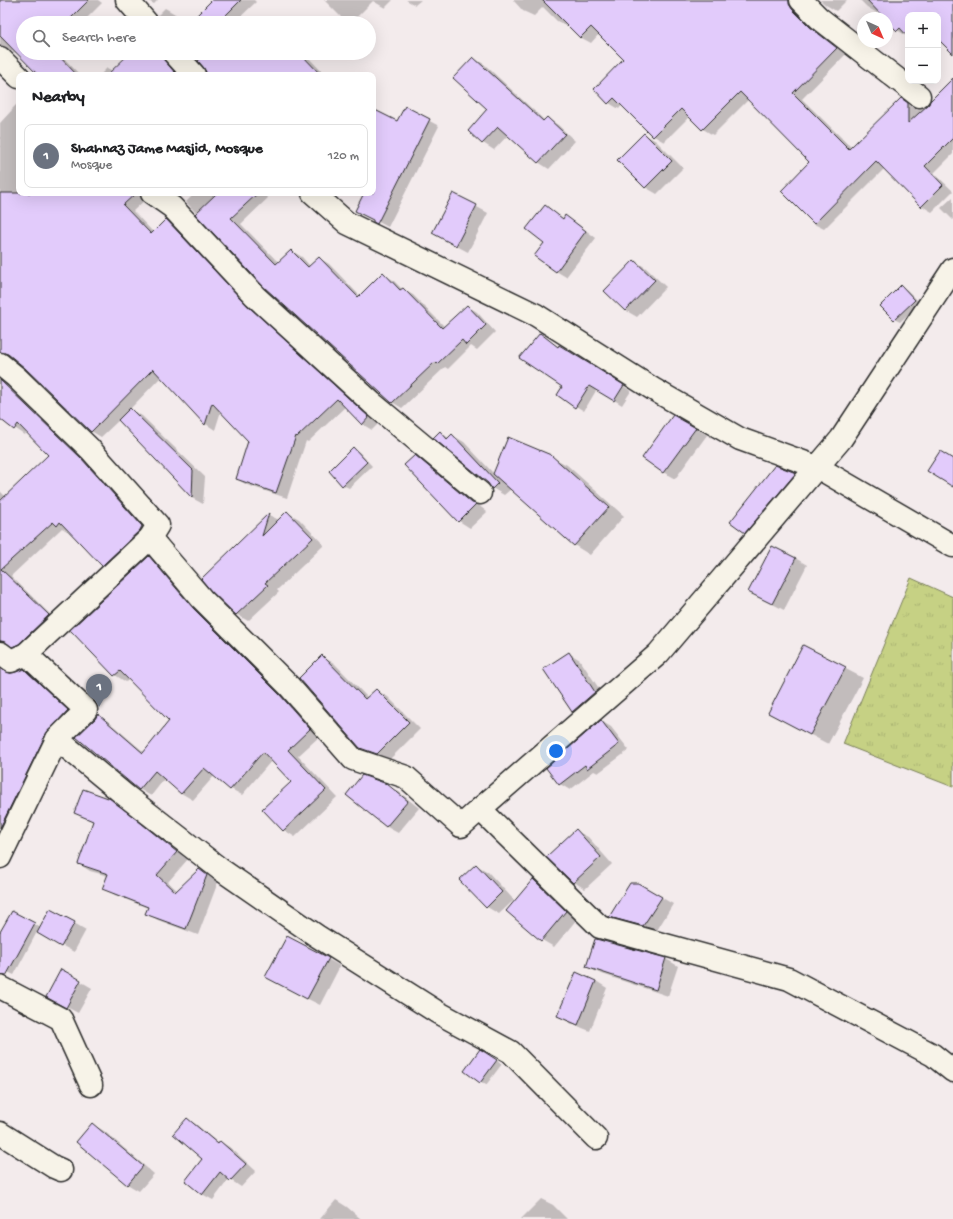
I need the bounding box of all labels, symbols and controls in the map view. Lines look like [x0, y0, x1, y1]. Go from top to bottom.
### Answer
north arrow [857, 12, 893, 48]
map controls [905, 12, 941, 84]
button: + [905, 12, 941, 48]
search box [16, 16, 376, 60]
icon: search [30, 27, 52, 49]
text: Search here [62, 29, 136, 47]
button: − [905, 48, 941, 84]
text: Nearby [32, 88, 85, 108]
text: Shahnaz Jame Masjid, Mosque [71, 140, 263, 158]
text: 1 [43, 149, 49, 164]
text: 120 m [328, 149, 359, 164]
text: Mosque [71, 158, 112, 173]
pin: 1 [86, 674, 112, 707]
your location [546, 741, 566, 761]

